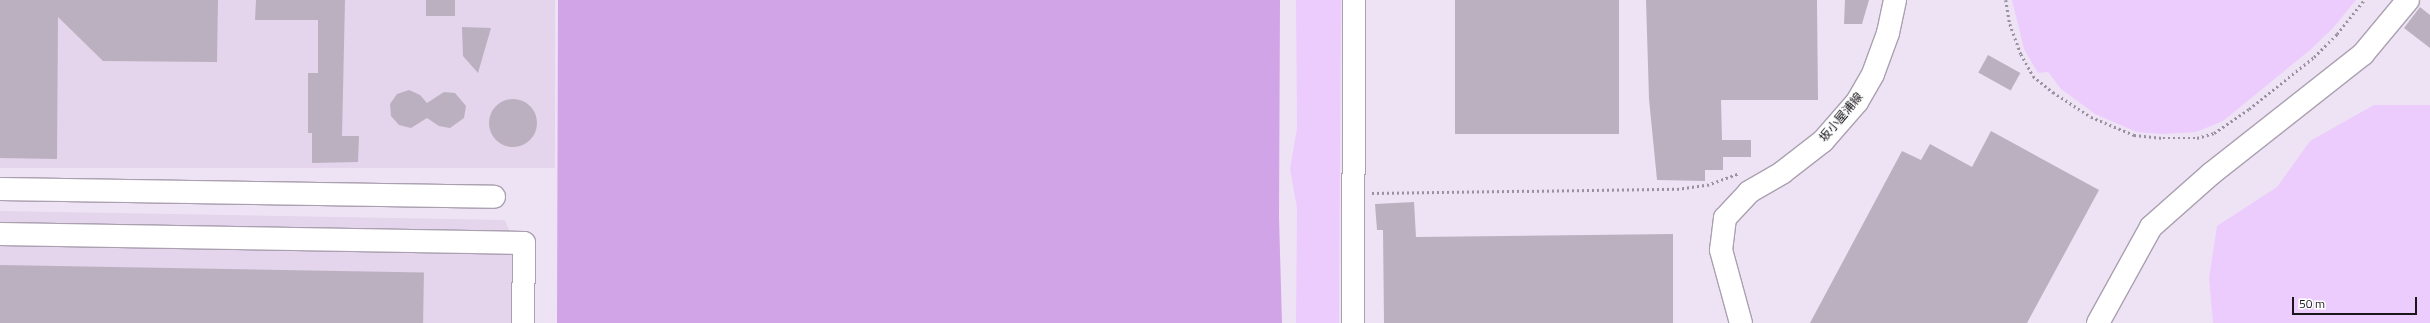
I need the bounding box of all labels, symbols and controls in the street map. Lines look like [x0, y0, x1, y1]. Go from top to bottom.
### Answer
street label: 坂小屋浦線 [1816, 89, 1866, 145]
scale bar [2294, 289, 2419, 315]
text: 50 m [2299, 294, 2325, 313]

